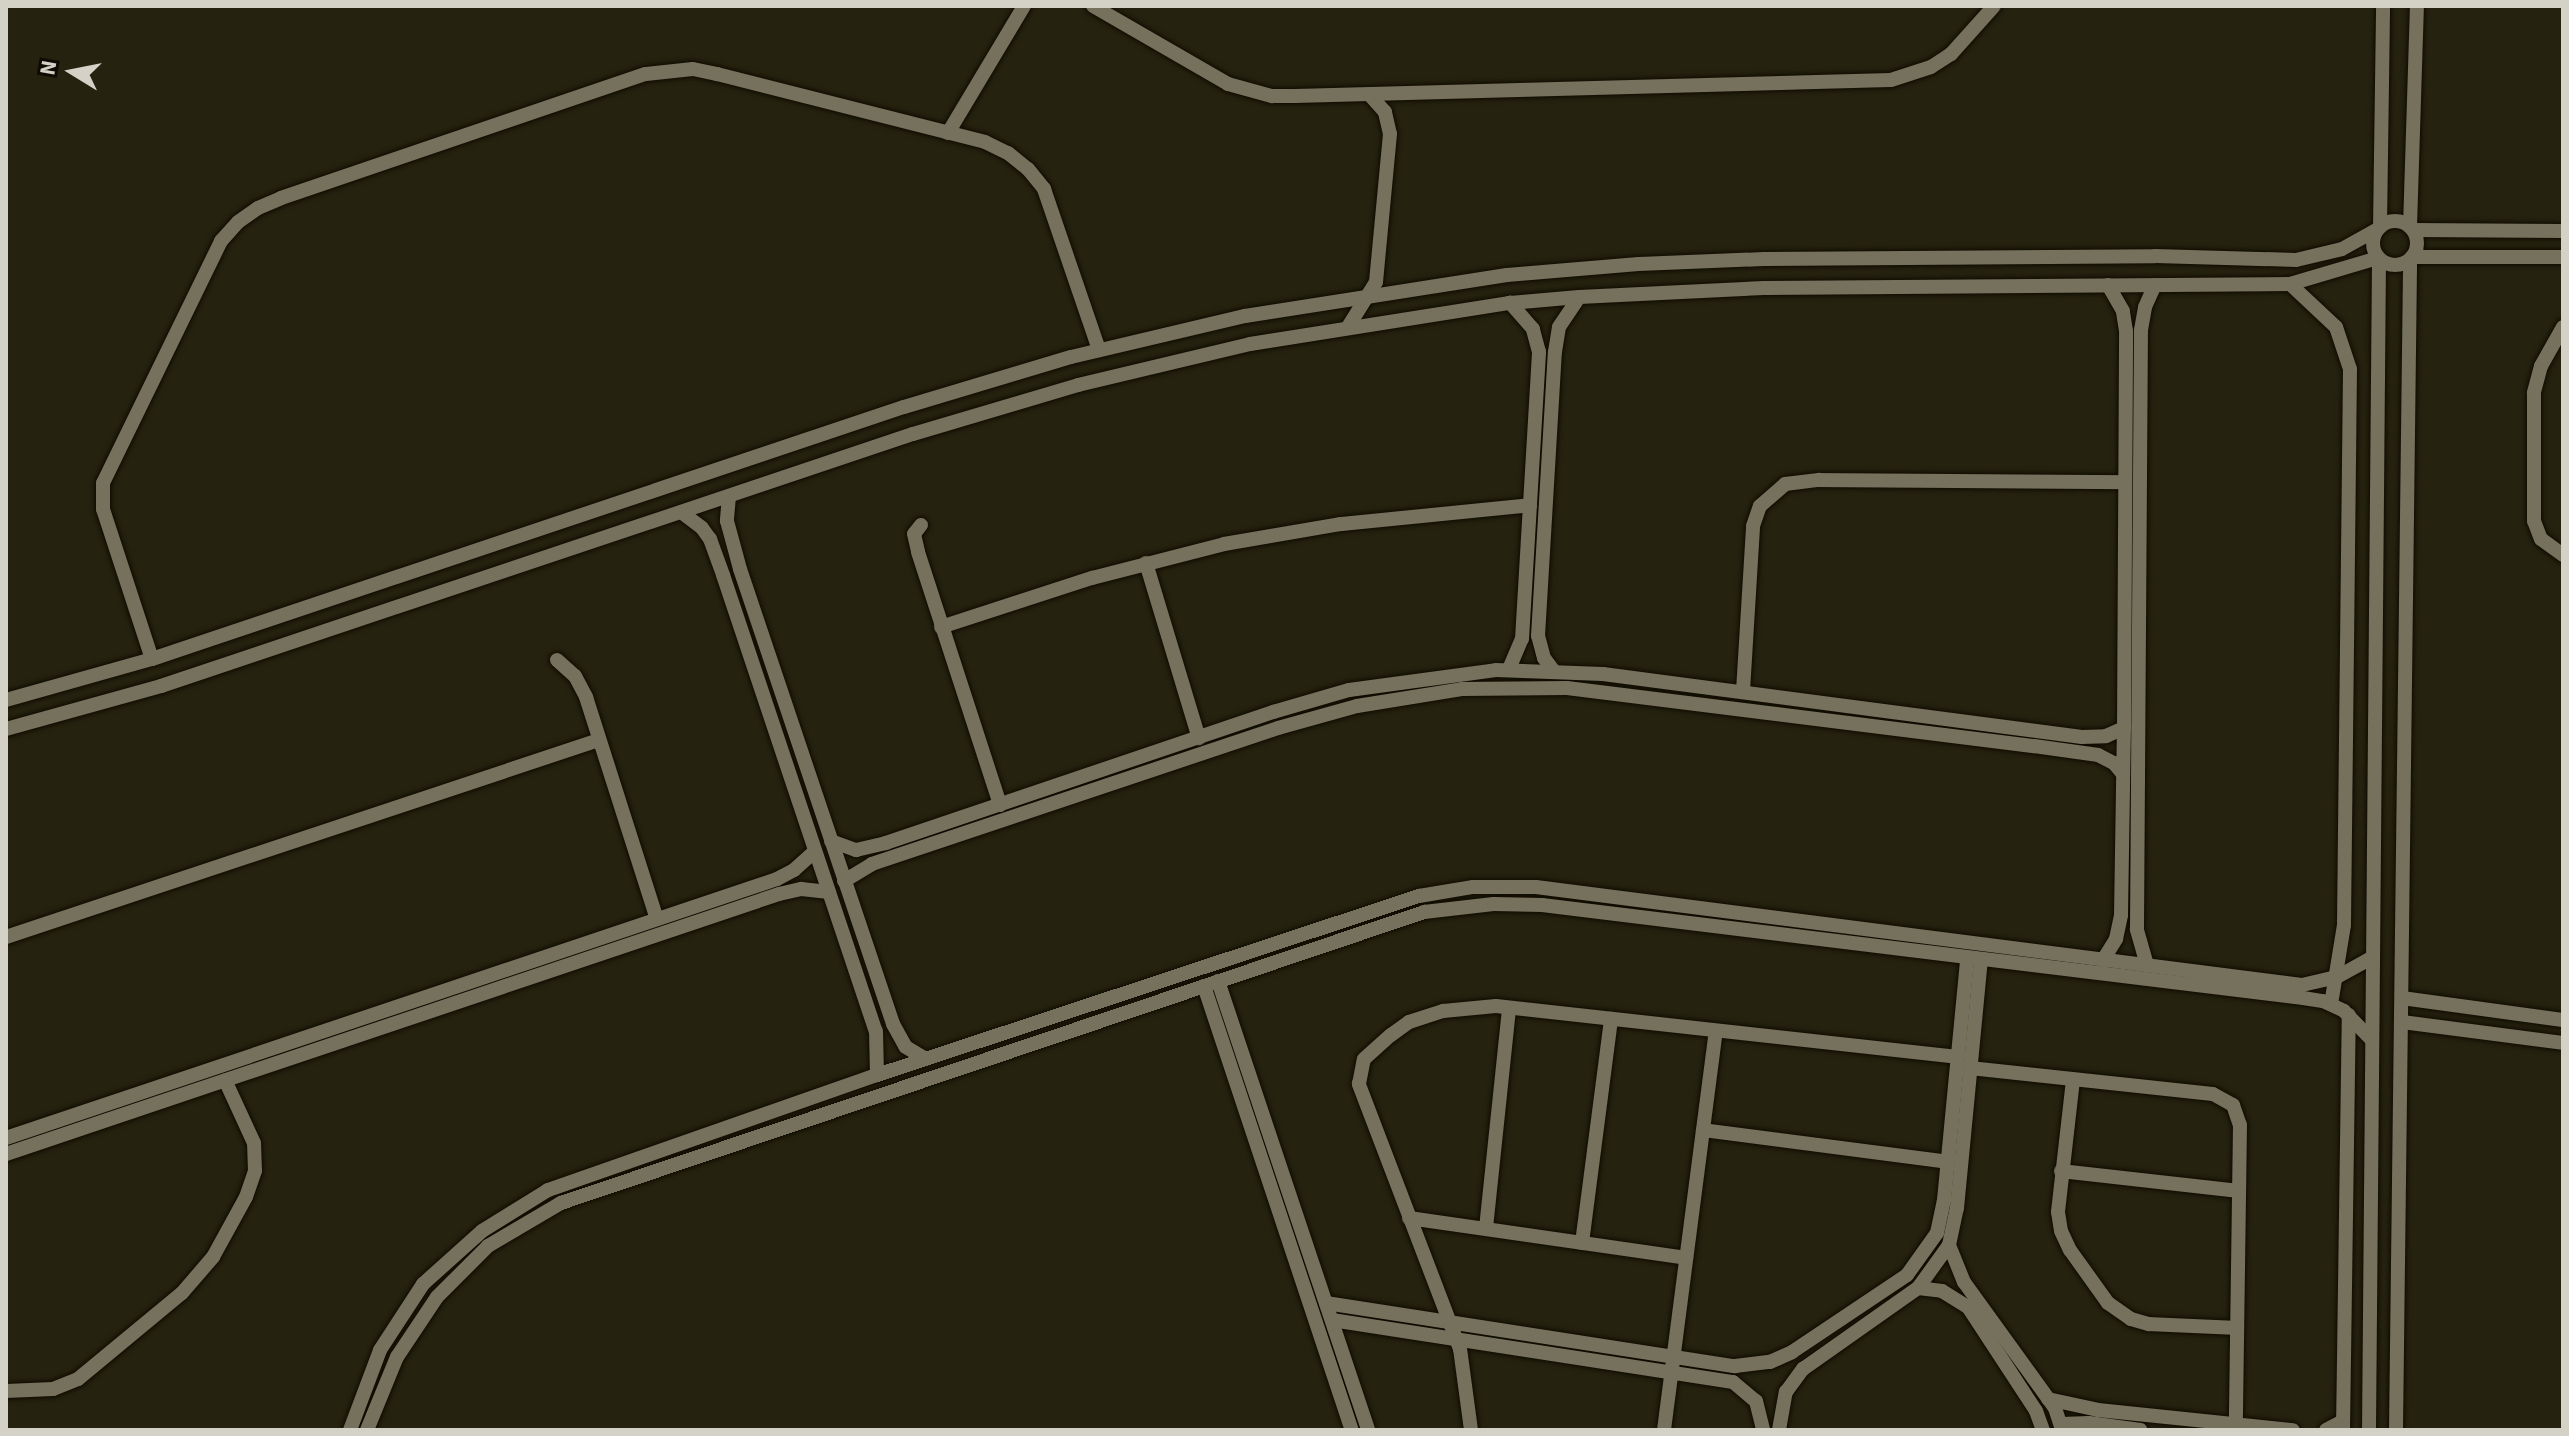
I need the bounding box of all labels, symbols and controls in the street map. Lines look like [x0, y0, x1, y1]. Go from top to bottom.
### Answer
north arrow [32, 32, 112, 112]
text: N [31, 58, 65, 78]

